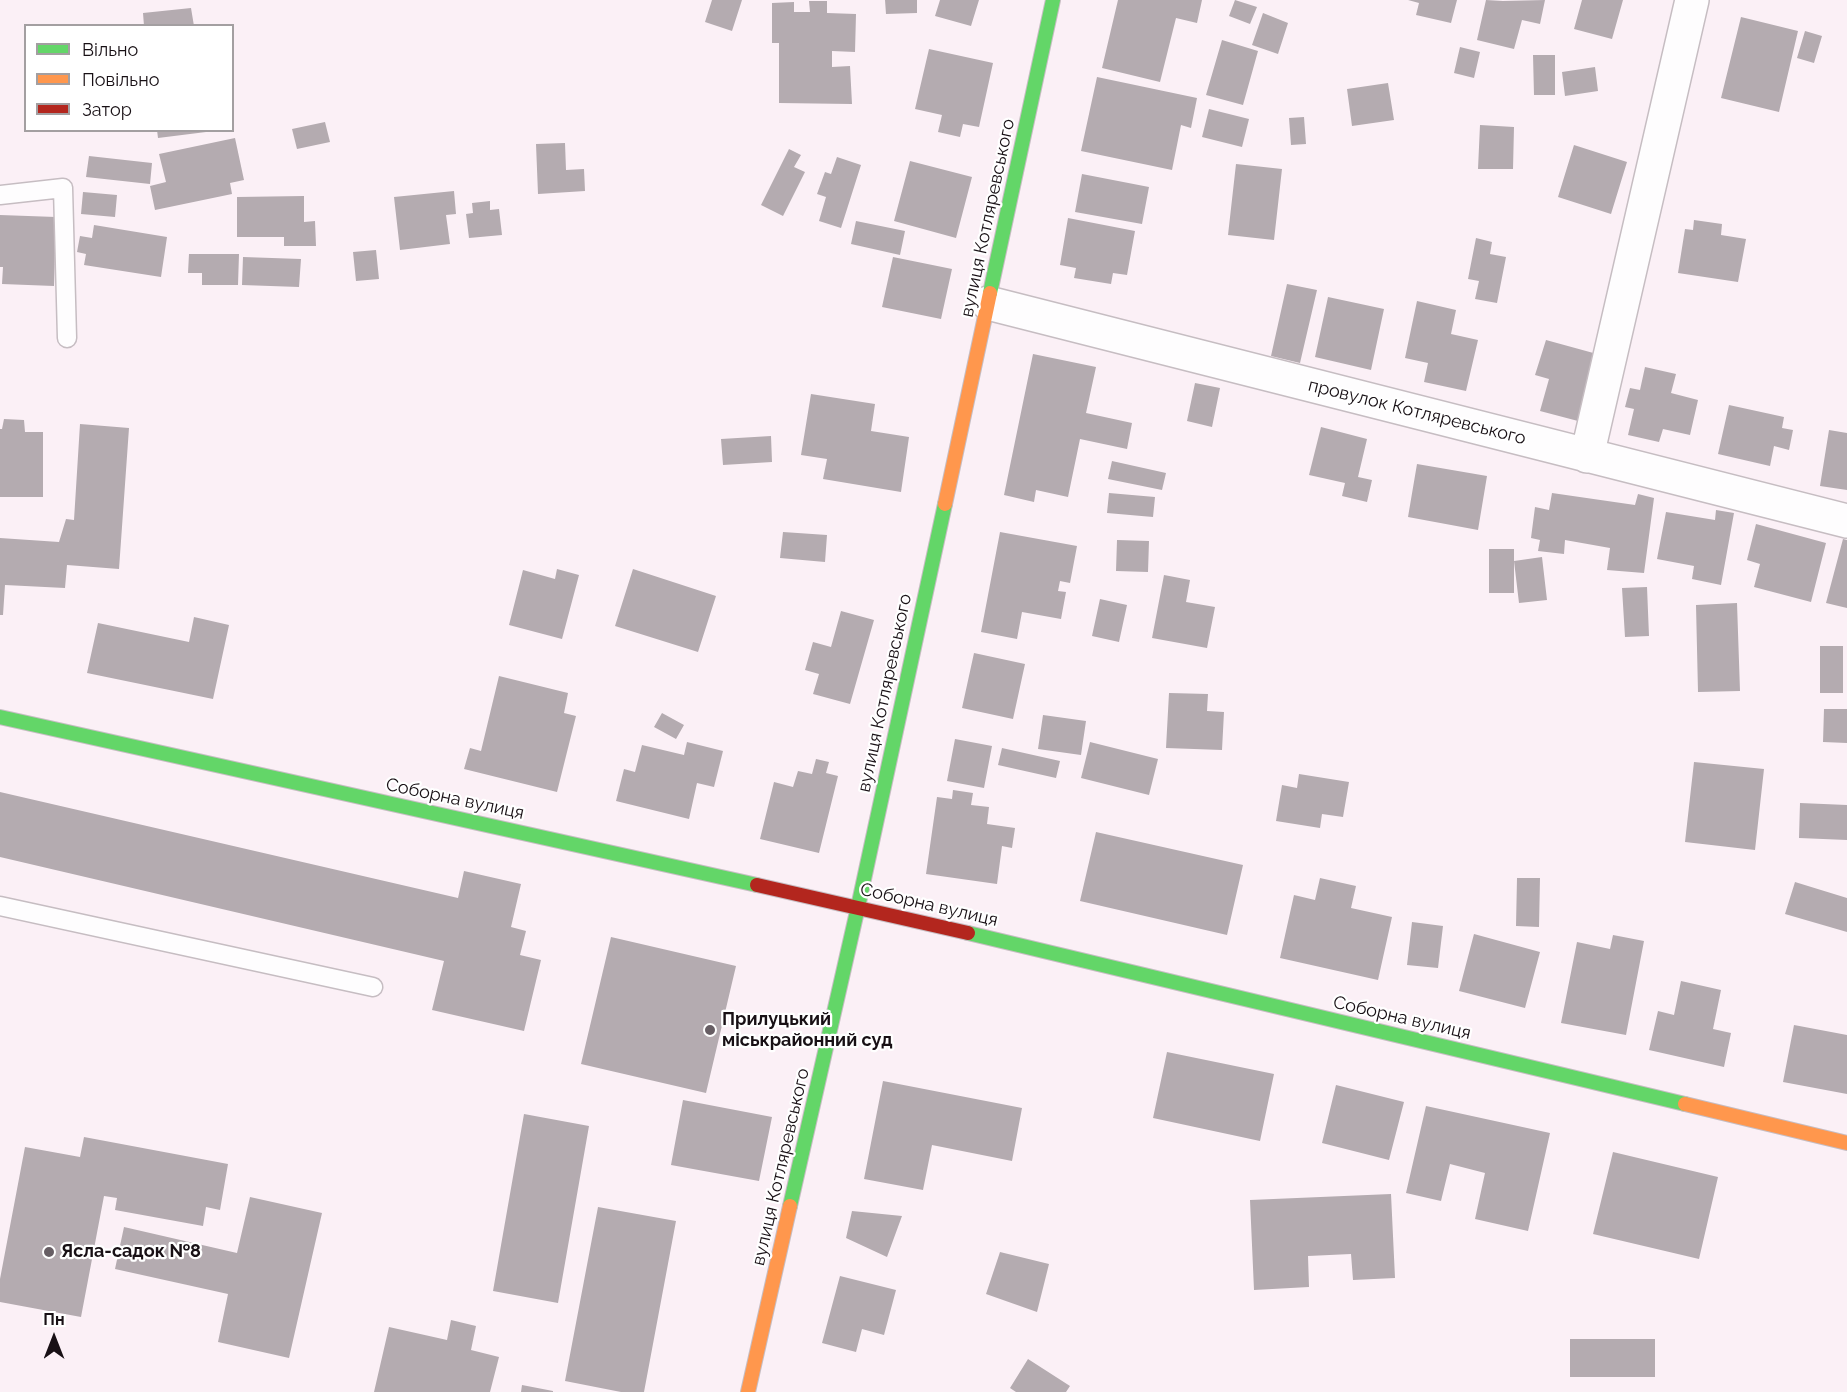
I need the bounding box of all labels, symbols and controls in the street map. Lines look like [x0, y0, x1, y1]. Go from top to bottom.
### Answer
legend [24, 24, 234, 132]
text: Вільно [82, 39, 138, 60]
text: Повільно [82, 69, 159, 90]
text: Затор [82, 99, 132, 120]
street label: вулиця Котляревського [956, 117, 1020, 319]
street label: провулок Котляревського [1306, 374, 1528, 450]
street label: вулиця Котляревського [853, 592, 917, 794]
street label: Соборна вулиця [384, 774, 526, 824]
street label: Соборна вулиця [858, 879, 1000, 931]
street label: Соборна вулиця [1331, 992, 1473, 1044]
place label: Прилуцький міськрайонний суд [722, 1009, 893, 1052]
marker: Прилуцький міськрайонний суд [703, 1023, 717, 1037]
street label: вулиця Котляревського [748, 1066, 814, 1268]
place label: Ясла-садок №8 [61, 1241, 201, 1263]
marker: Ясла-садок №8 [42, 1245, 56, 1259]
north arrow [24, 1308, 84, 1368]
text: Пн [43, 1310, 65, 1329]

